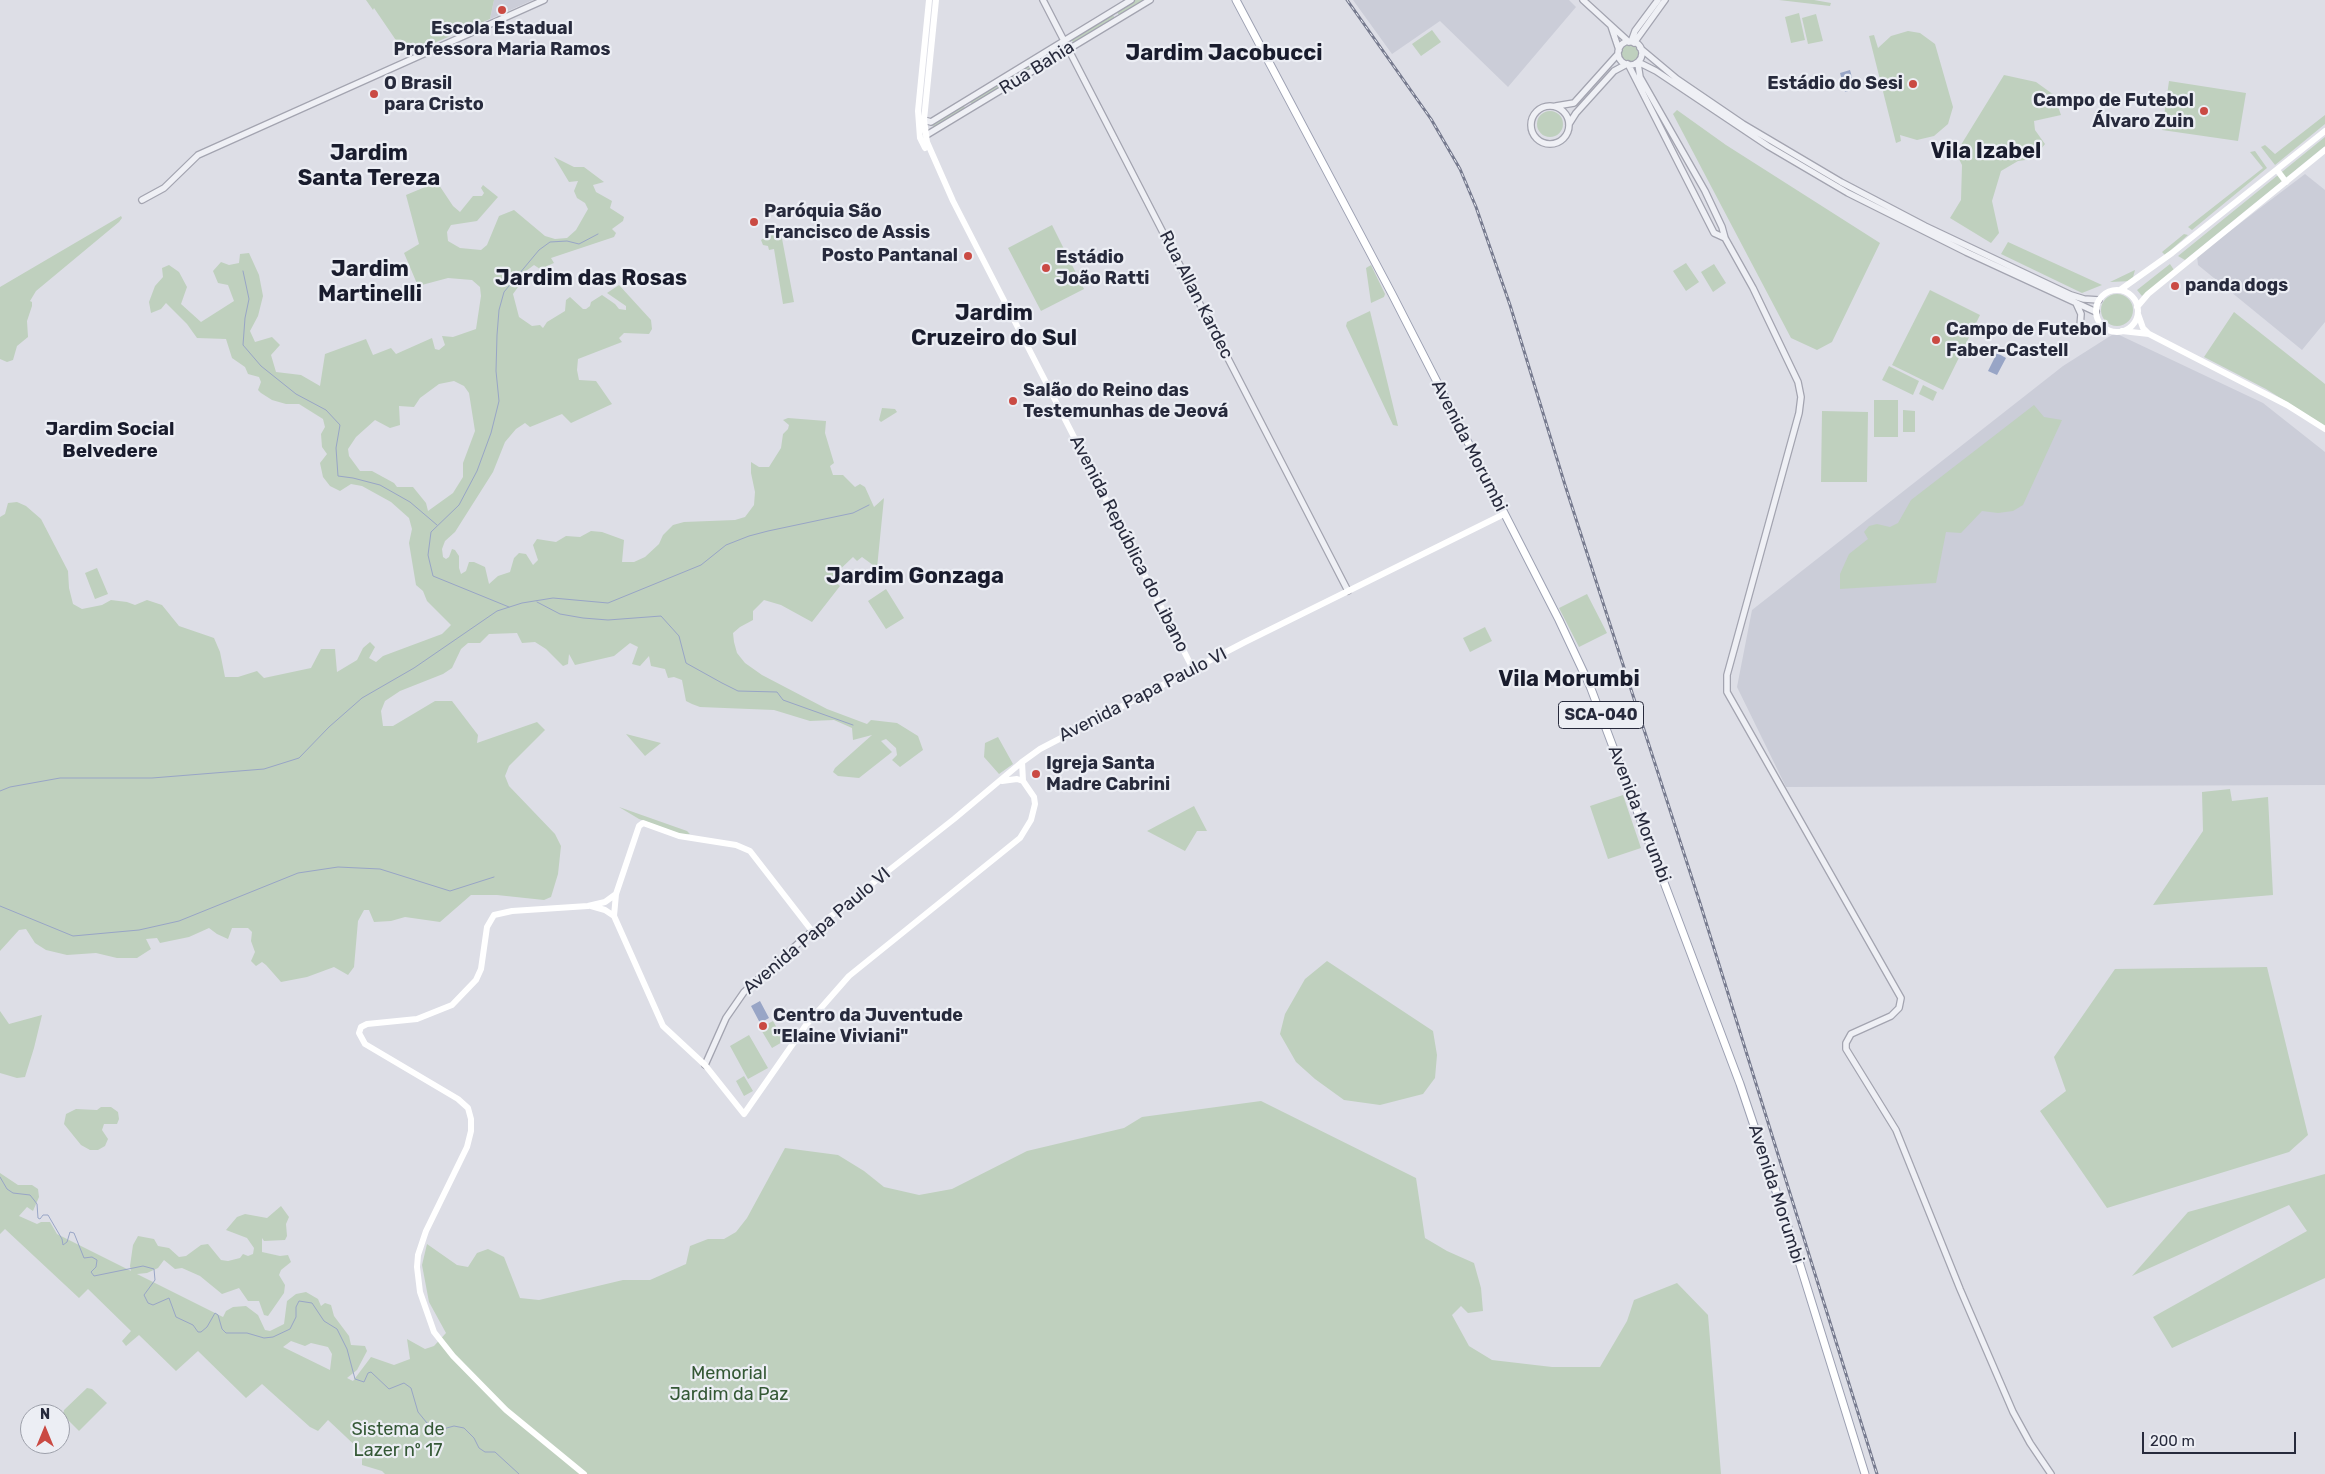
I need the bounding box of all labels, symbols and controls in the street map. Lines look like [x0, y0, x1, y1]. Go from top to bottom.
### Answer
marker: Escola Estadual Professora Maria Ramos [496, 4, 508, 16]
place label: Escola Estadual Professora Maria Ramos [394, 18, 610, 60]
street label: Rua Bahia [996, 37, 1078, 99]
district label: Jardim Jacobucci [1126, 41, 1322, 67]
place label: O Brasil para Cristo [384, 73, 484, 116]
place label: Estádio do Sesi [1767, 73, 1903, 95]
marker: Estádio do Sesi [1907, 78, 1919, 90]
marker: O Brasil para Cristo [368, 88, 380, 100]
place label: Campo de Futebol Álvaro Zuin [2033, 90, 2194, 132]
marker: Campo de Futebol Álvaro Zuin [2198, 105, 2210, 117]
district label: Vila Izabel [1931, 139, 2041, 165]
district label: Jardim Santa Tereza [298, 141, 440, 192]
place label: Paróquia São Francisco de Assis [764, 201, 930, 243]
marker: Paróquia São Francisco de Assis [748, 216, 760, 228]
street label: Rua Allan Kardec [1154, 227, 1238, 363]
place label: Posto Pantanal [821, 245, 958, 267]
place label: Estádio João Ratti [1056, 247, 1149, 290]
marker: Posto Pantanal [962, 250, 974, 262]
district label: Jardim Martinelli [318, 257, 422, 308]
marker: Estádio João Ratti [1040, 262, 1052, 274]
district label: Jardim das Rosas [495, 266, 687, 292]
place label: panda dogs [2185, 275, 2288, 297]
marker: panda dogs [2169, 280, 2181, 292]
district label: Jardim Cruzeiro do Sul [911, 301, 1077, 352]
place label: Campo de Futebol Faber-Castell [1946, 319, 2107, 362]
marker: Campo de Futebol Faber-Castell [1930, 334, 1942, 346]
street label: Avenida Morumbi [1426, 377, 1512, 515]
place label: Salão do Reino das Testemunhas de Jeová [1023, 380, 1228, 422]
marker: Salão do Reino das Testemunhas de Jeová [1007, 395, 1019, 407]
district label: Jardim Social Belvedere [46, 419, 174, 463]
street label: Avenida República do Libano [1065, 432, 1193, 656]
district label: Jardim Gonzaga [826, 564, 1004, 590]
street label: Avenida Papa Paulo VI [1055, 643, 1231, 747]
district label: Vila Morumbi [1498, 667, 1640, 693]
road number: SCA-040 [1558, 702, 1644, 728]
street label: Avenida Morumbi [1603, 742, 1675, 886]
place label: Igreja Santa Madre Cabrini [1046, 753, 1170, 796]
marker: Igreja Santa Madre Cabrini [1030, 768, 1042, 780]
street label: Avenida Papa Paulo VI [739, 863, 895, 999]
place label: Centro da Juventude "Elaine Viviani" [773, 1005, 963, 1048]
marker: Centro da Juventude "Elaine Viviani" [757, 1020, 769, 1032]
street label: Avenida Morumbi [1743, 1122, 1809, 1266]
park label: Memorial Jardim da Paz [670, 1363, 788, 1406]
north arrow [20, 1404, 70, 1454]
text: N [40, 1406, 50, 1423]
park label: Sistema de Lazer nº 17 [352, 1419, 444, 1462]
scale bar [2145, 1422, 2299, 1454]
text: 200 m [2150, 1432, 2195, 1450]

